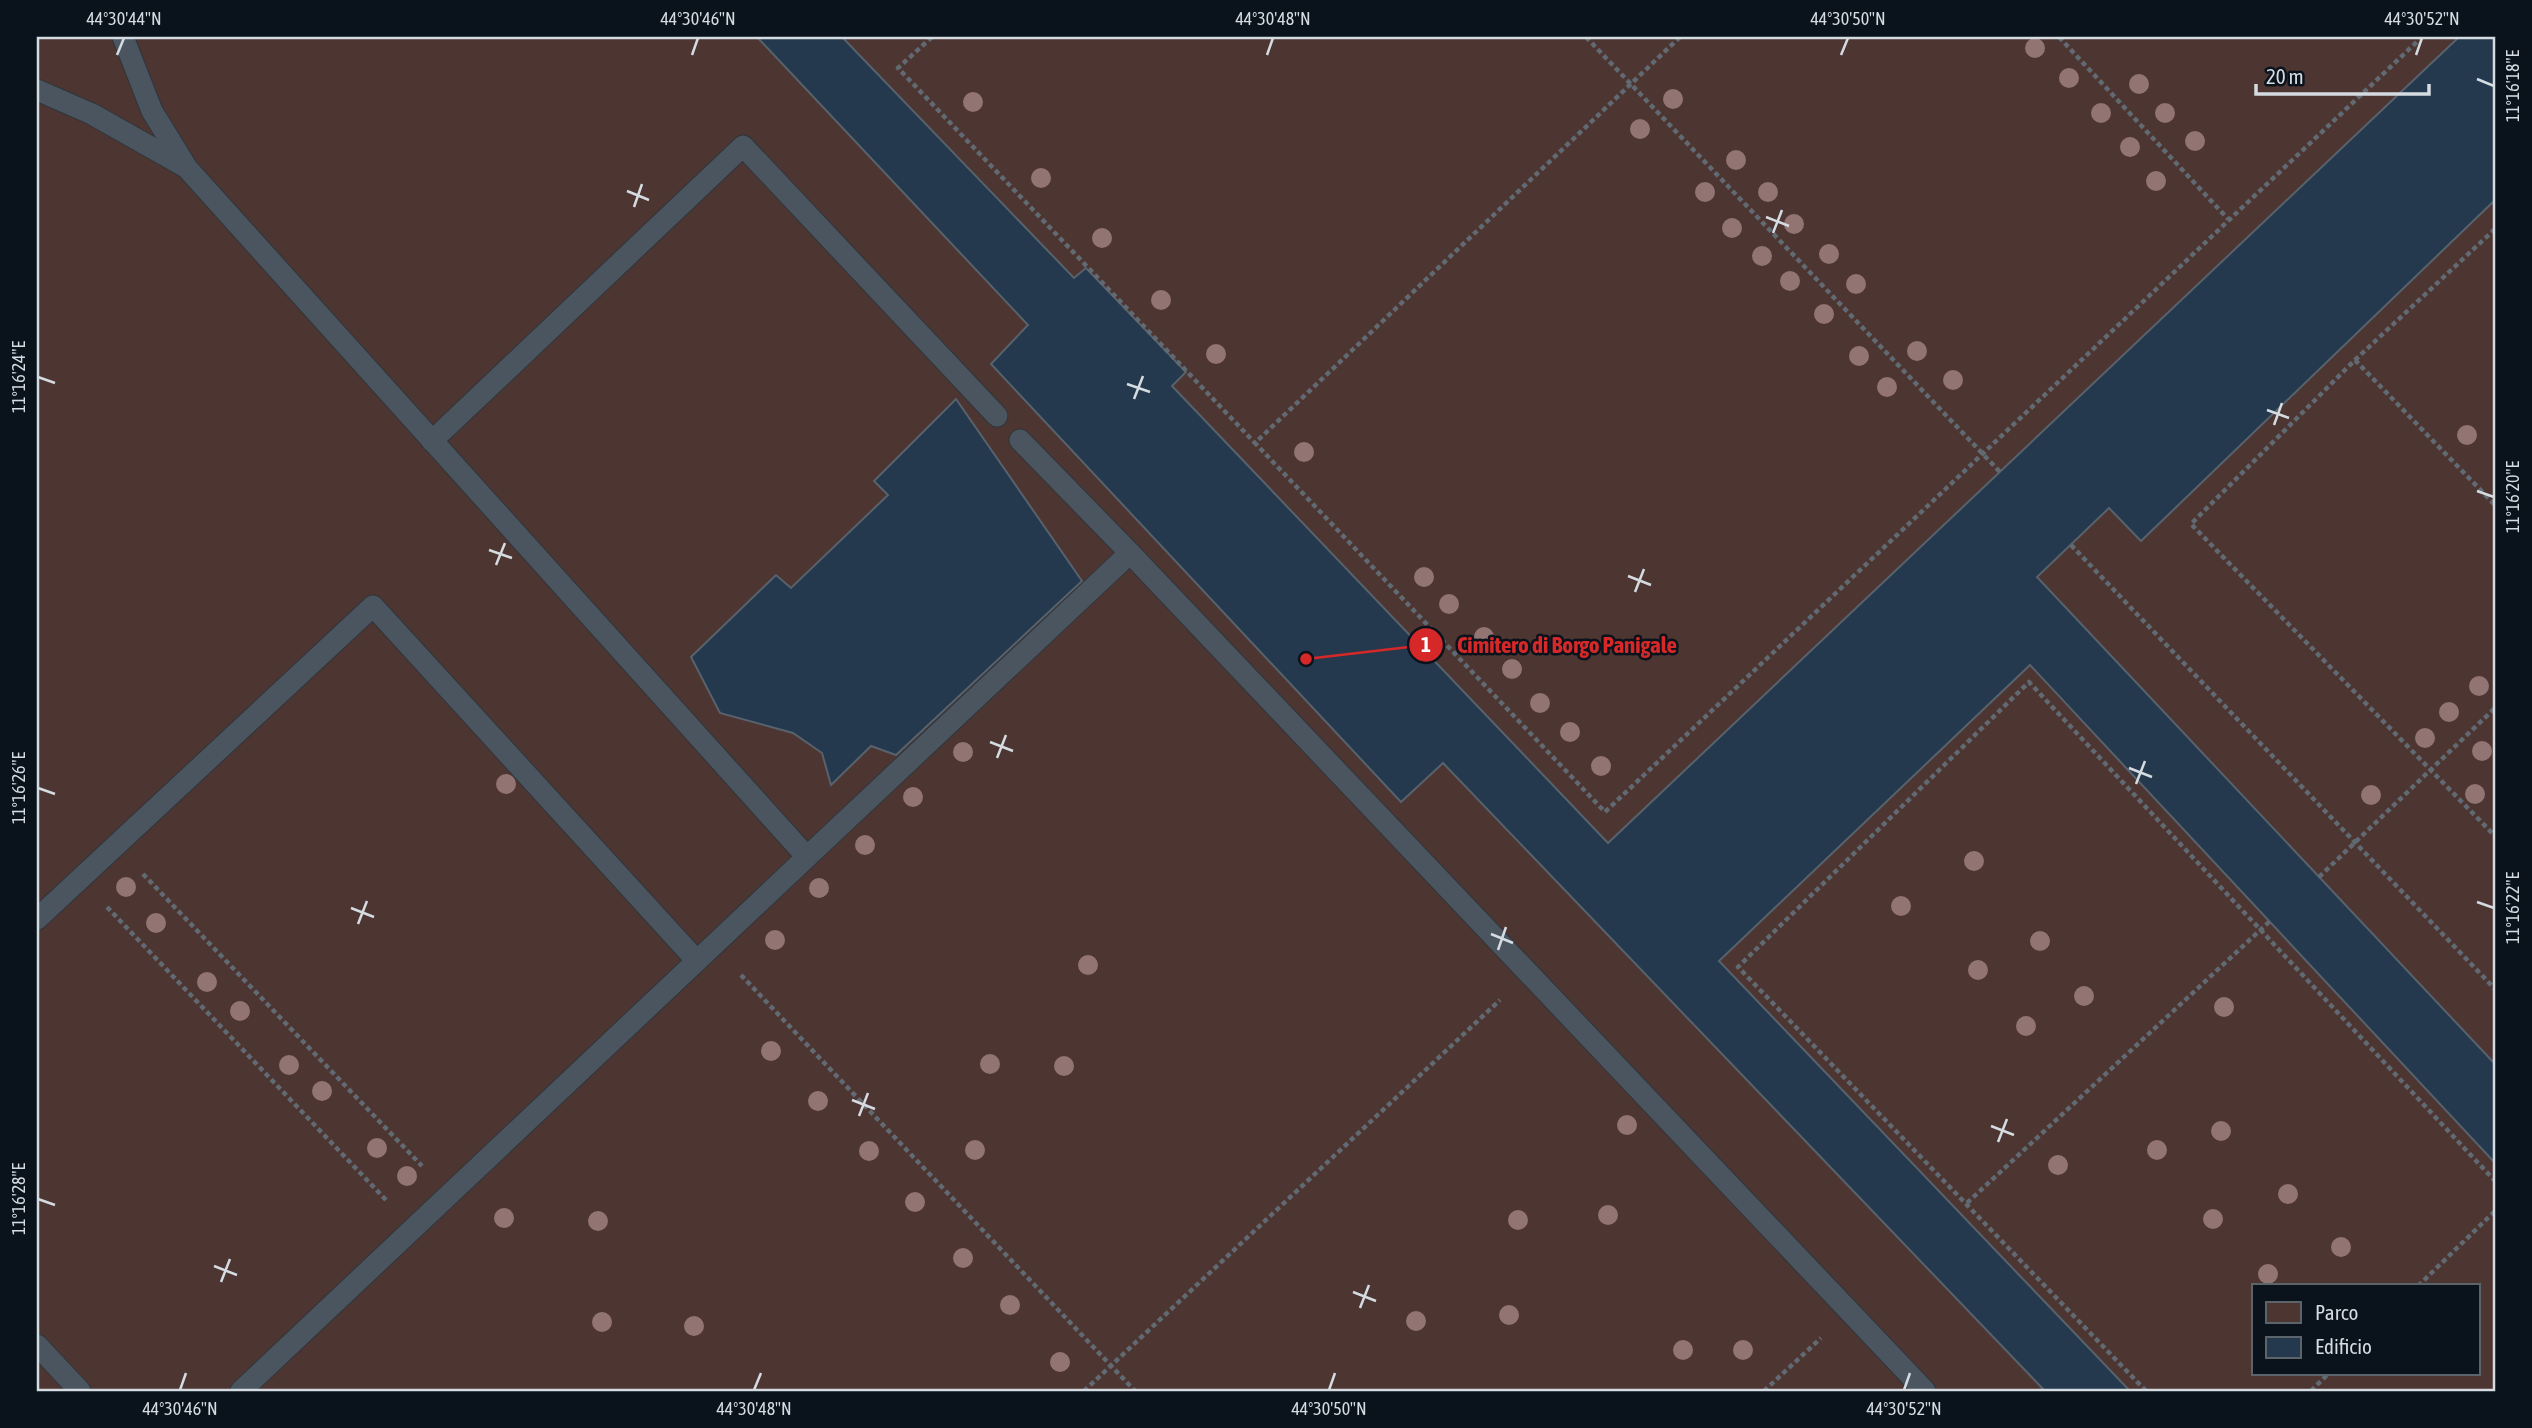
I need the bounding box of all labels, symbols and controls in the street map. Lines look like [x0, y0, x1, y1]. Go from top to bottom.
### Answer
text: 44°30'44"N [86, 8, 162, 29]
text: 44°30'46"N [660, 8, 736, 29]
text: 44°30'48"N [1235, 8, 1311, 29]
text: 44°30'50"N [1810, 8, 1886, 29]
text: 44°30'52"N [2384, 8, 2460, 29]
text: 11°16'18"E [2502, 50, 2523, 122]
scale bar [2256, 52, 2429, 96]
text: 20 m [2266, 64, 2304, 88]
text: 11°16'24"E [8, 341, 29, 413]
text: 11°16'20"E [2502, 461, 2523, 533]
callout: Cimitero di Borgo Panigale [1408, 623, 1691, 667]
text: 1 [1421, 632, 1431, 656]
text: Cimitero di Borgo Panigale [1457, 632, 1677, 658]
text: 11°16'26"E [8, 752, 29, 824]
text: 11°16'22"E [2502, 872, 2523, 944]
text: 11°16'28"E [8, 1163, 29, 1235]
legend [2252, 1284, 2480, 1376]
text: Parco [2315, 1300, 2358, 1324]
text: Edificio [2315, 1334, 2372, 1358]
text: 44°30'46"N [142, 1398, 218, 1419]
text: 44°30'48"N [716, 1398, 792, 1419]
text: 44°30'50"N [1291, 1398, 1367, 1419]
text: 44°30'52"N [1866, 1398, 1942, 1419]

